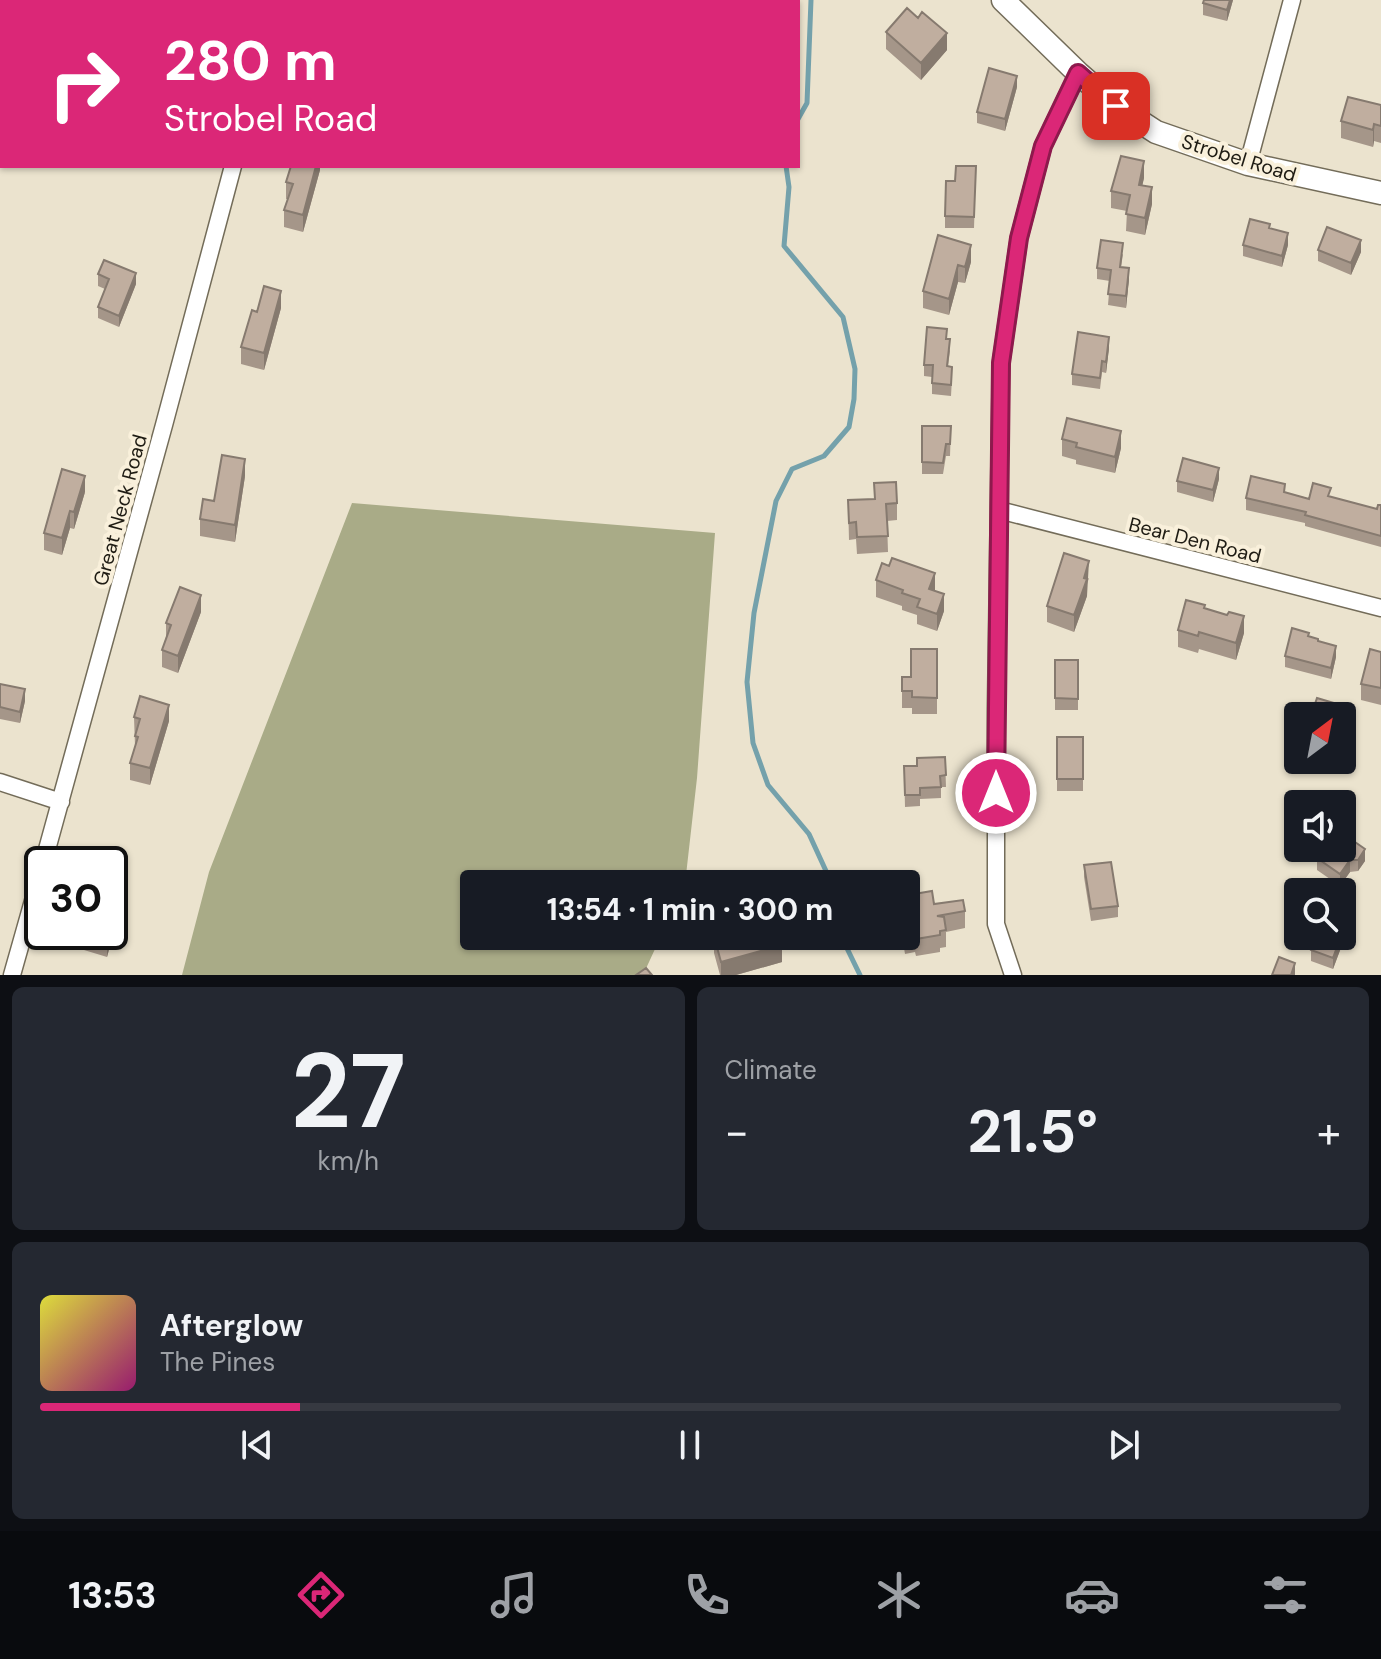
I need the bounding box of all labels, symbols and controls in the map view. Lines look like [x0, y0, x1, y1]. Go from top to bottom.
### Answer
text: 280 m [164, 24, 337, 97]
icon: right [32, 32, 136, 136]
pin [1082, 72, 1150, 140]
icon: arrive [1094, 84, 1138, 128]
text: Strobel Road [164, 95, 377, 142]
street label: Strobel Road [1179, 128, 1299, 188]
street label: Great Neck Road [87, 431, 153, 589]
street label: Bear Den Road [1126, 511, 1264, 569]
north arrow [1284, 702, 1356, 774]
map controls [1284, 702, 1356, 950]
position arrow [954, 751, 1038, 835]
button: sound [1284, 790, 1356, 862]
speed limit sign: 30 [24, 846, 128, 950]
button: search [1284, 878, 1356, 950]
text: 13:54 · 1 min · 300 m [547, 890, 833, 929]
text: 27 [291, 1024, 406, 1159]
text: Climate [725, 1053, 817, 1087]
text: 21.5° [967, 1092, 1098, 1171]
text: − [725, 1103, 749, 1161]
text: + [1317, 1103, 1341, 1161]
text: km/h [318, 1144, 379, 1178]
text: Afterglow [160, 1306, 303, 1345]
text: The Pines [160, 1345, 275, 1379]
icon: previous [235, 1423, 279, 1467]
icon: pause [668, 1423, 712, 1467]
icon: next [1102, 1423, 1146, 1467]
icon: directions [293, 1567, 349, 1623]
icon: music [486, 1567, 542, 1623]
icon: phone [679, 1567, 735, 1623]
icon: climate [871, 1567, 927, 1623]
icon: car [1064, 1567, 1120, 1623]
icon: filters [1257, 1567, 1313, 1623]
text: 13:53 [68, 1572, 156, 1619]

